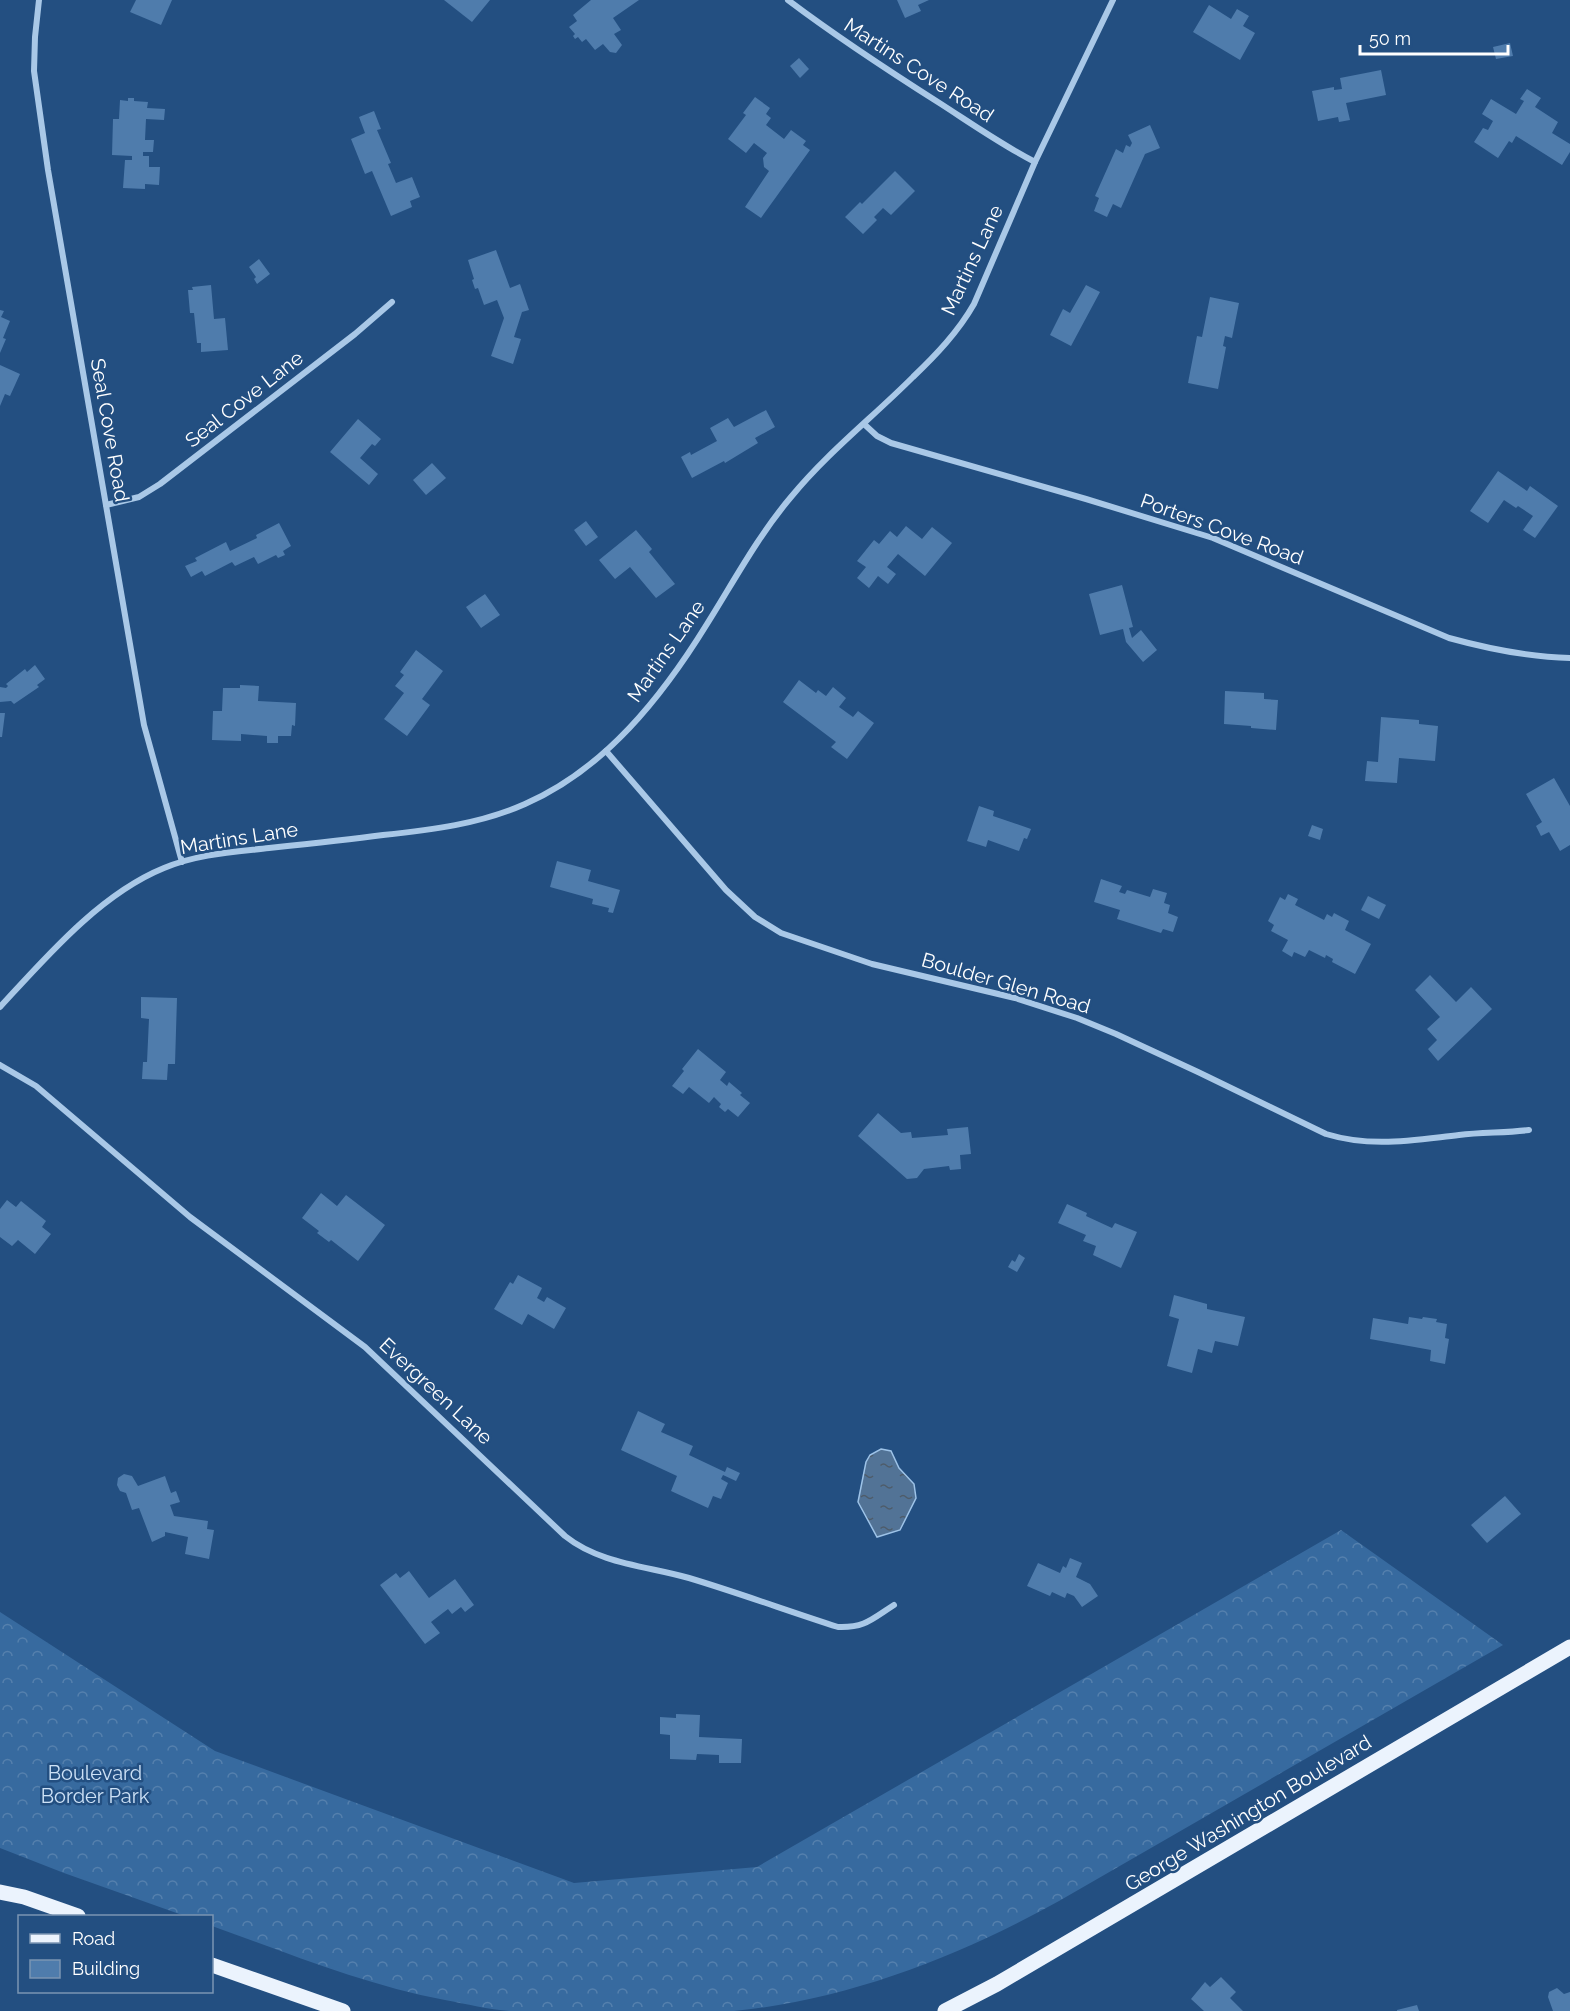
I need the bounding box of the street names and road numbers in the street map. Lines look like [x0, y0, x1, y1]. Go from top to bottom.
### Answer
street label: Martins Cove Road [840, 13, 998, 127]
street label: Martins Lane [936, 201, 1008, 319]
street label: Seal Cove Lane [180, 345, 308, 452]
street label: Seal Cove Road [86, 356, 134, 504]
street label: Porters Cove Road [1137, 488, 1307, 570]
street label: Martins Lane [622, 595, 710, 707]
street label: Martins Lane [178, 817, 300, 859]
street label: Boulder Glen Road [919, 947, 1093, 1019]
street label: Evergreen Lane [374, 1332, 498, 1450]
street label: George Washington Boulevard [1120, 1730, 1376, 1896]

